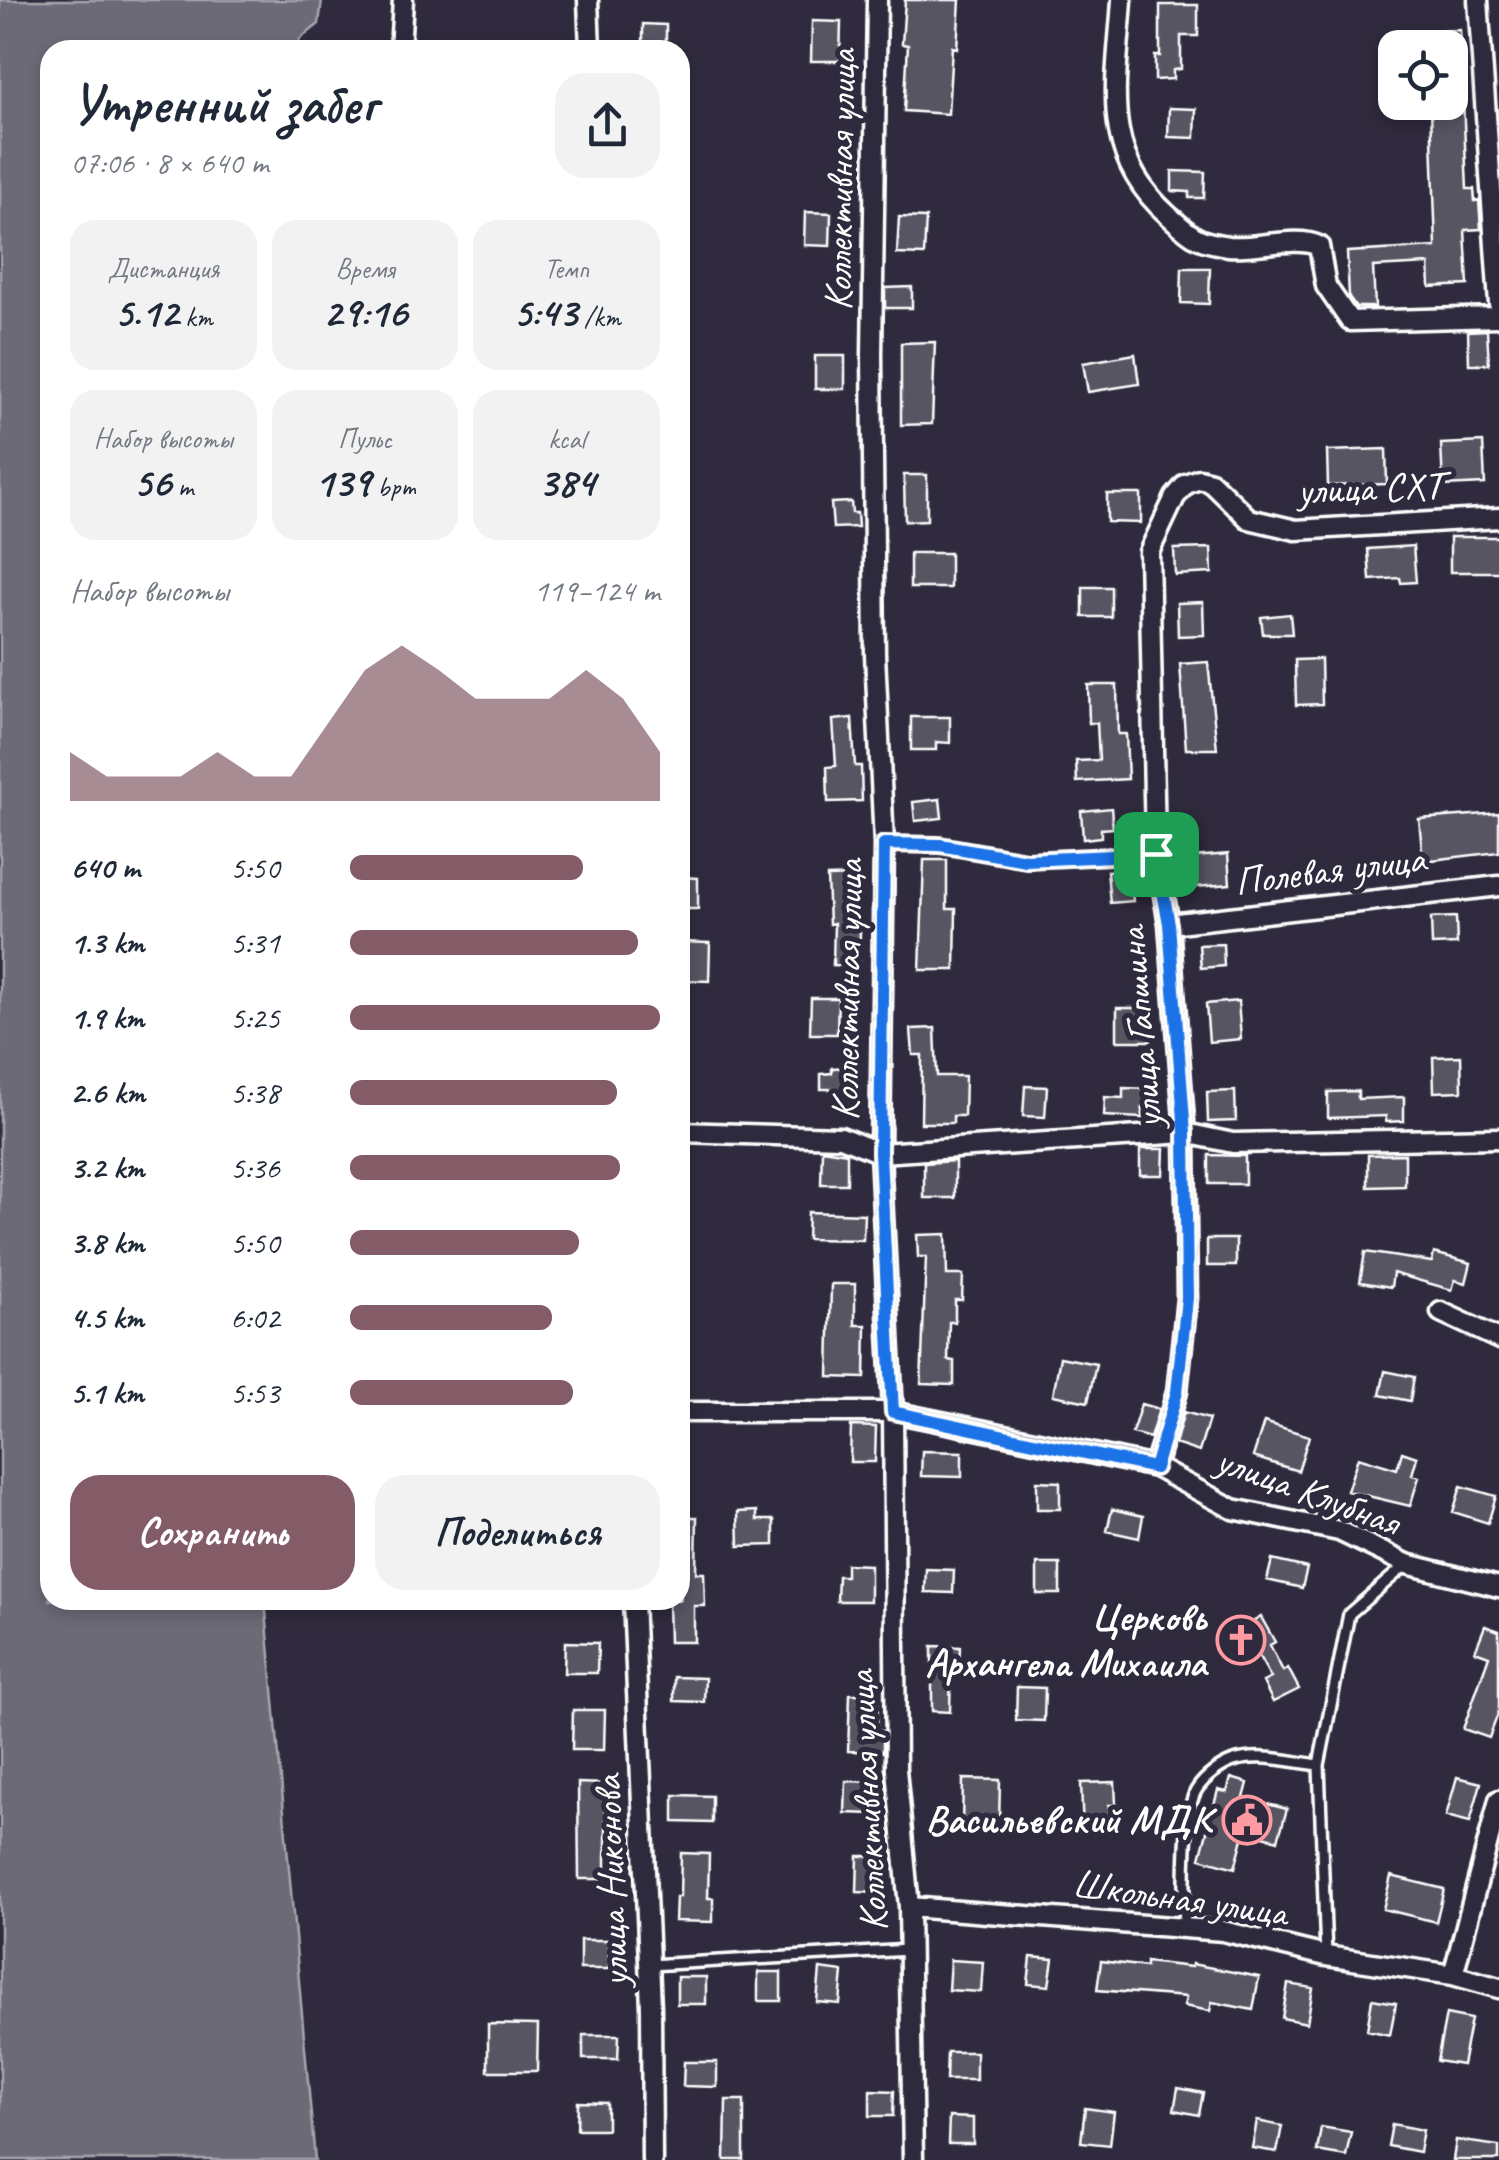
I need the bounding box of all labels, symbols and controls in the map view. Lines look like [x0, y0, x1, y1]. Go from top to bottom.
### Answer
map controls [1378, 30, 1468, 120]
button: locate [1378, 30, 1468, 120]
street label: Коллективная улица [813, 46, 867, 311]
text: Утренний забег [70, 69, 377, 139]
button: share [555, 73, 660, 178]
text: 07:06 · 8 × 640 m [70, 142, 268, 183]
text: Дистанция [107, 251, 219, 286]
text: Время [335, 251, 395, 286]
text: Темп [544, 251, 589, 286]
text: 5.12 [114, 286, 178, 339]
text: 29:16 [323, 286, 407, 339]
text: 5:43 [513, 286, 577, 339]
text: km [178, 299, 213, 334]
text: /km [577, 299, 621, 334]
text: Набор высоты [94, 421, 233, 456]
text: Пульс [338, 421, 392, 456]
text: kcal [548, 421, 585, 456]
text: 56 [133, 456, 171, 509]
text: 139 [314, 456, 370, 509]
text: 384 [538, 456, 595, 509]
street label: улица СХТ [1295, 460, 1453, 516]
text: m [171, 469, 194, 504]
text: bpm [370, 469, 416, 504]
text: Набор высоты [70, 570, 229, 611]
text: 119–124 m [534, 570, 660, 611]
pin [1114, 812, 1199, 897]
icon: arrive [1129, 827, 1184, 882]
street label: Полевая улица [1232, 833, 1431, 906]
text: 640 m [70, 847, 140, 888]
text: 5:50 [230, 847, 280, 888]
street label: Коллективная улица [820, 856, 874, 1121]
text: 1.3 km [70, 922, 144, 963]
text: 5:31 [230, 922, 280, 963]
street label: улица Гапшина [1106, 922, 1174, 1133]
text: 1.9 km [70, 997, 144, 1038]
text: 5:25 [230, 997, 280, 1038]
text: 2.6 km [70, 1072, 145, 1113]
text: 5:38 [230, 1072, 280, 1113]
text: 3.2 km [70, 1147, 144, 1188]
text: 5:36 [230, 1147, 280, 1188]
text: 3.8 km [70, 1222, 144, 1263]
text: 5:50 [230, 1222, 280, 1263]
text: 4.5 km [70, 1297, 144, 1338]
text: 6:02 [230, 1297, 280, 1338]
text: 5.1 km [70, 1372, 144, 1413]
text: 5:53 [230, 1372, 280, 1413]
street label: улица Клубная [1208, 1434, 1409, 1548]
button: Сохранить [70, 1475, 355, 1590]
button: Поделиться [375, 1475, 660, 1590]
place label: Церковь Архангела Михаила [925, 1592, 1209, 1688]
church icon: Церковь Архангела Михаила [1215, 1614, 1267, 1666]
street label: Коллективная улица [835, 1666, 899, 1933]
street label: улица Никонова [582, 1772, 640, 1990]
public building icon: Васильевский МДК [1221, 1794, 1273, 1846]
place label: Васильевский МДК [925, 1795, 1218, 1845]
street label: Школьная улица [1070, 1858, 1294, 1938]

